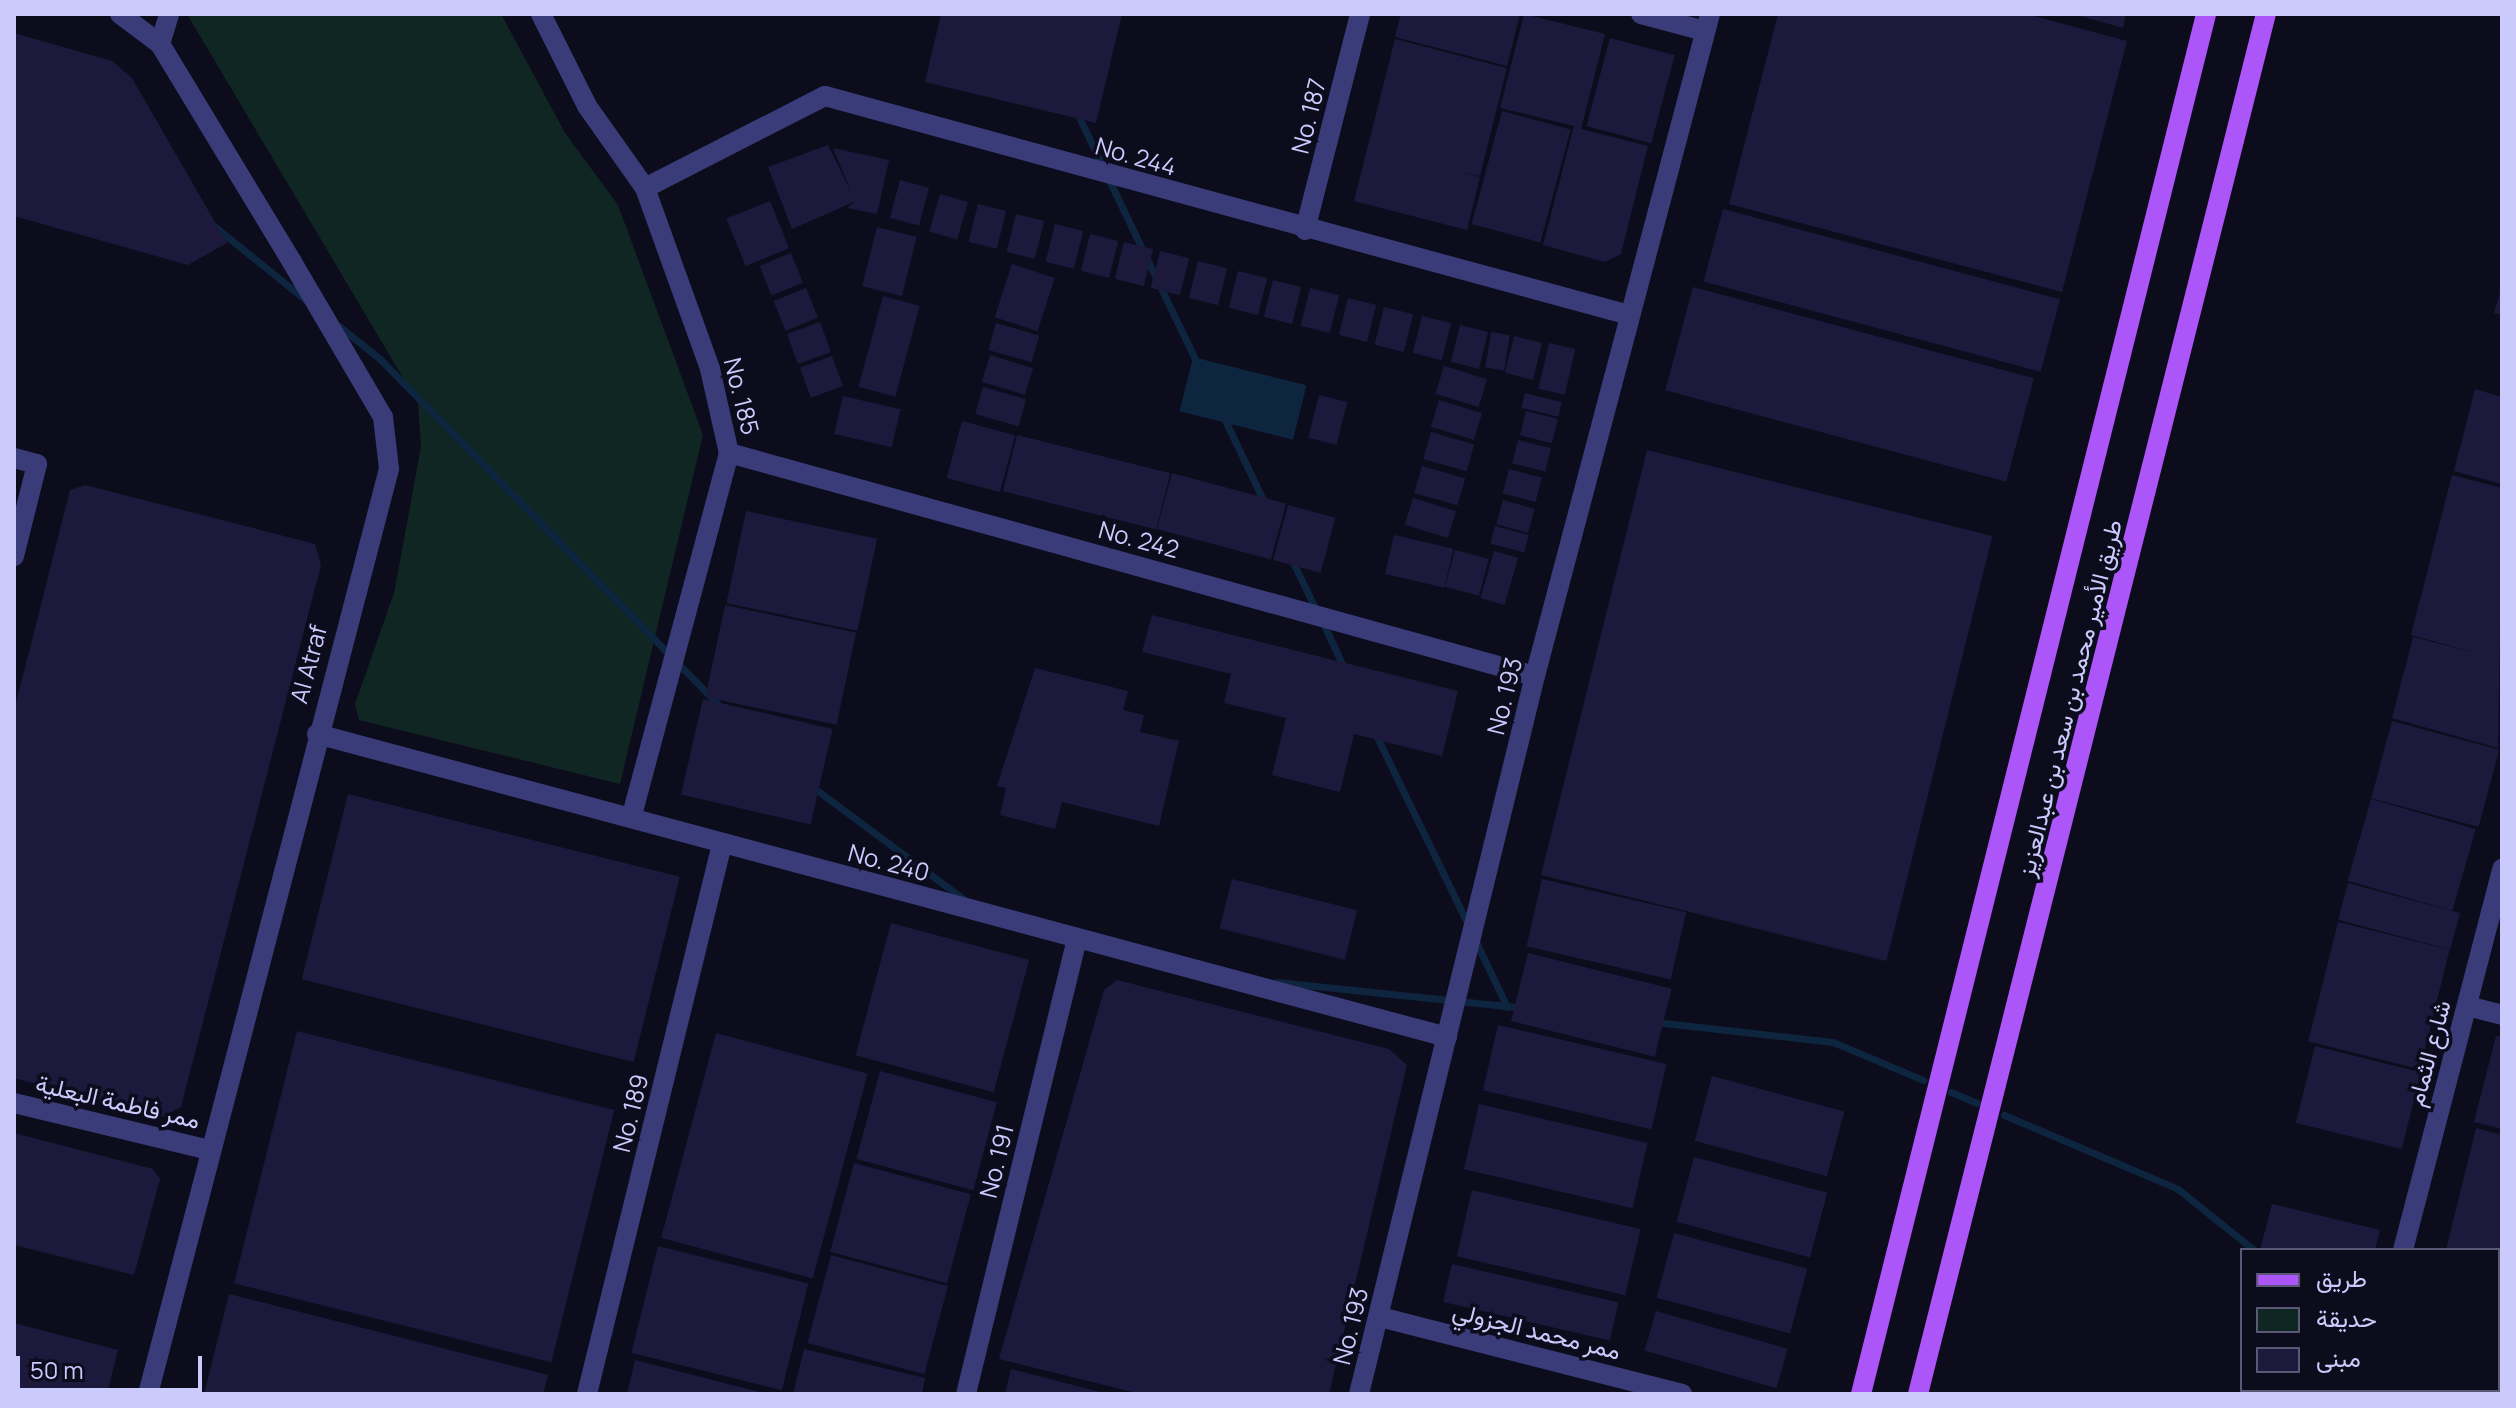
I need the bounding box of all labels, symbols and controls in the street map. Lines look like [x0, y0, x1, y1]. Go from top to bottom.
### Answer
street label: No. 187 [1285, 75, 1331, 157]
street label: No. 244 [1092, 131, 1180, 181]
street label: No. 185 [719, 355, 765, 437]
street label: No. 242 [1096, 514, 1182, 564]
street label: طريق الأمير محمد بن سعد بن عبدالعزيز [2011, 516, 2127, 880]
street label: Al Atraf [284, 622, 332, 706]
street label: No. 193 [1481, 654, 1527, 738]
street label: No. 240 [845, 837, 933, 887]
street label: شارع الثمام [2400, 997, 2456, 1109]
street label: ممر فاطمة البعلية [33, 1068, 203, 1134]
street label: No. 189 [606, 1071, 654, 1155]
street label: No. 191 [973, 1121, 1019, 1201]
legend [2240, 1248, 2500, 1392]
text: طريق [2316, 1261, 2367, 1294]
street label: No. 193 [1327, 1284, 1373, 1368]
street label: ممر محمد الجزولي [1450, 1295, 1624, 1365]
text: حديقة [2316, 1301, 2377, 1334]
scale bar [20, 1340, 206, 1390]
text: مبنى [2316, 1341, 2361, 1374]
text: 50 m [30, 1353, 84, 1386]

